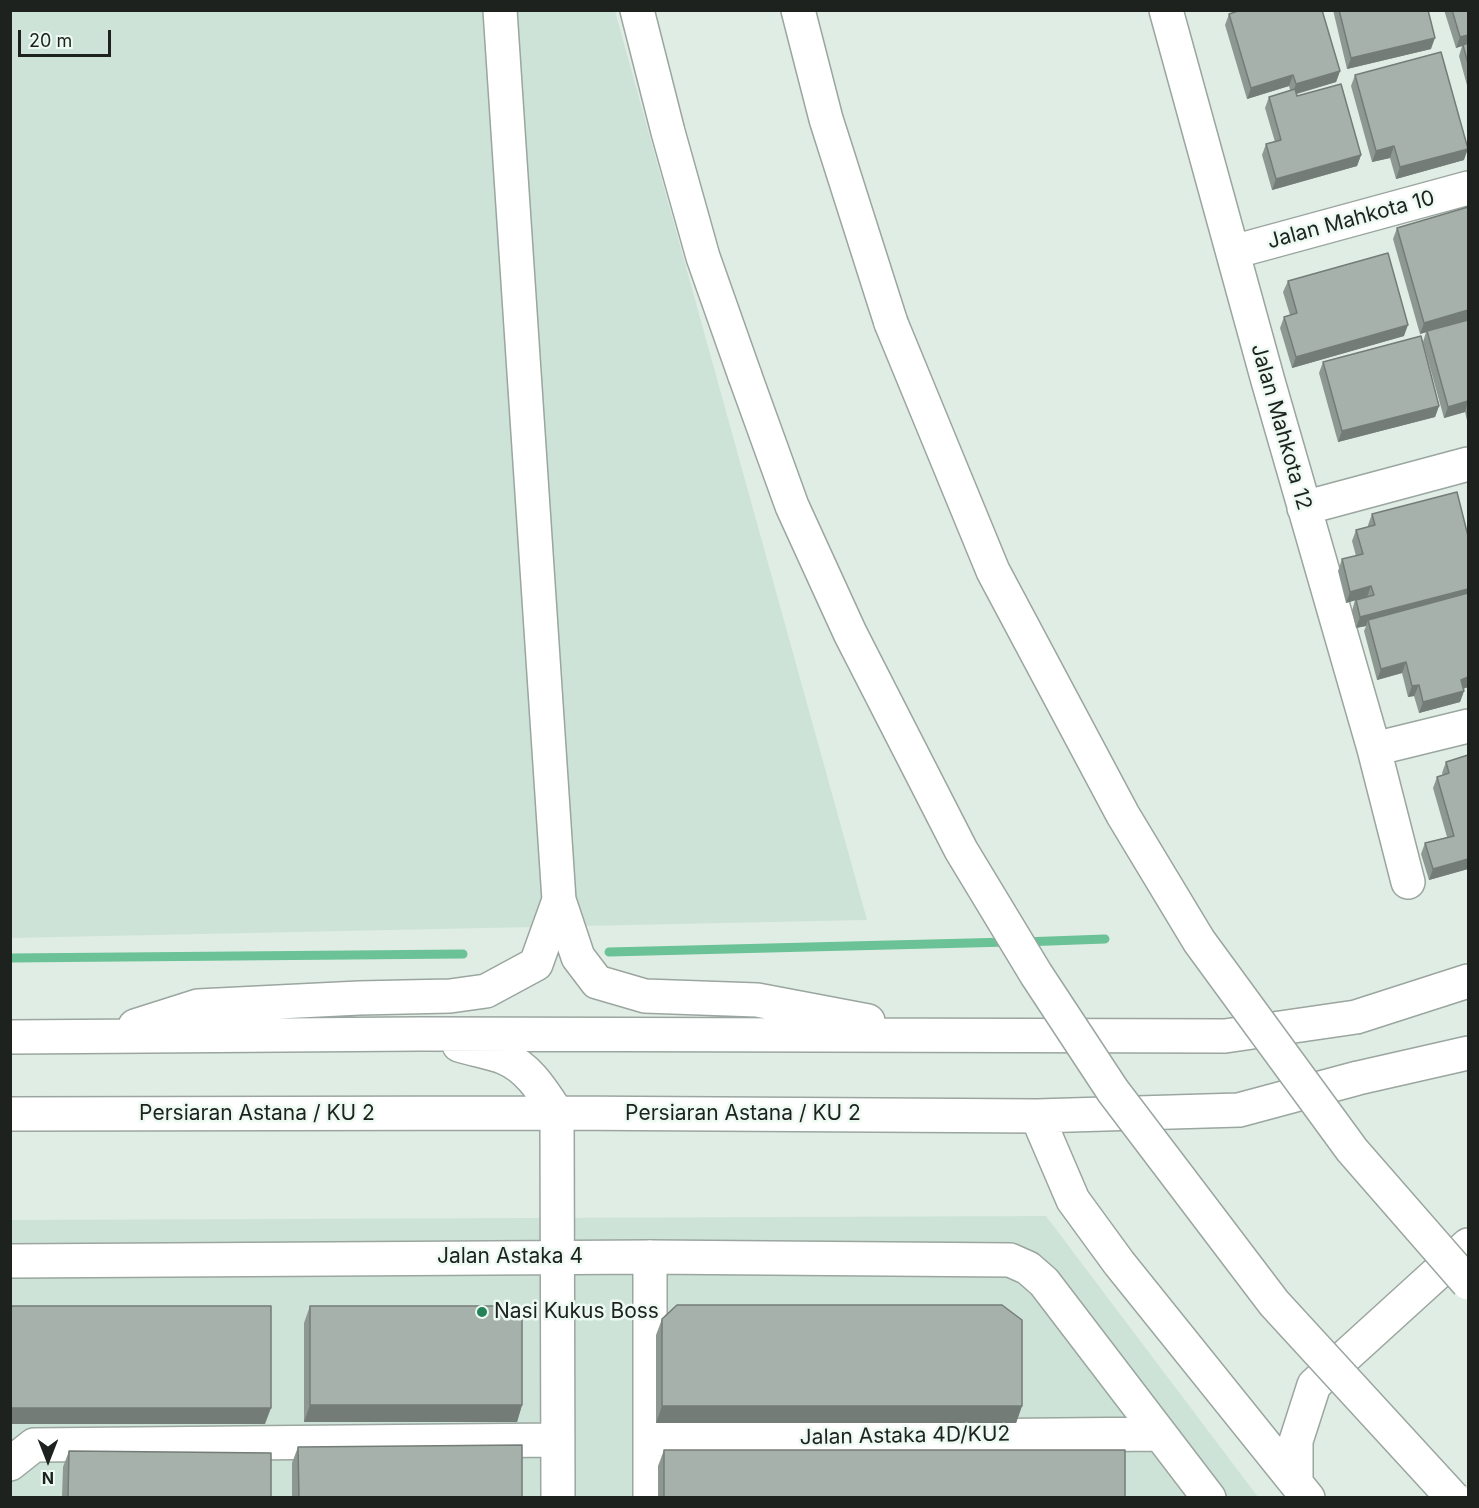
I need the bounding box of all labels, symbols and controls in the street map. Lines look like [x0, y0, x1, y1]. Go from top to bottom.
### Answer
scale bar [21, 18, 114, 56]
text: 20 m [29, 30, 72, 51]
street label: Jalan Mahkota 10 [1265, 186, 1437, 254]
street label: Jalan Mahkota 12 [1245, 341, 1317, 513]
street label: Persiaran Astana / KU 2 [139, 1101, 375, 1127]
street label: Persiaran Astana / KU 2 [625, 1101, 861, 1127]
street label: Jalan Astaka 4 [437, 1244, 583, 1270]
place label: Nasi Kukus Boss [494, 1299, 659, 1325]
marker: Nasi Kukus Boss [475, 1305, 489, 1319]
street label: Jalan Astaka 4D/KU2 [800, 1422, 1010, 1450]
north arrow [18, 1430, 78, 1490]
text: N [42, 1468, 54, 1488]

